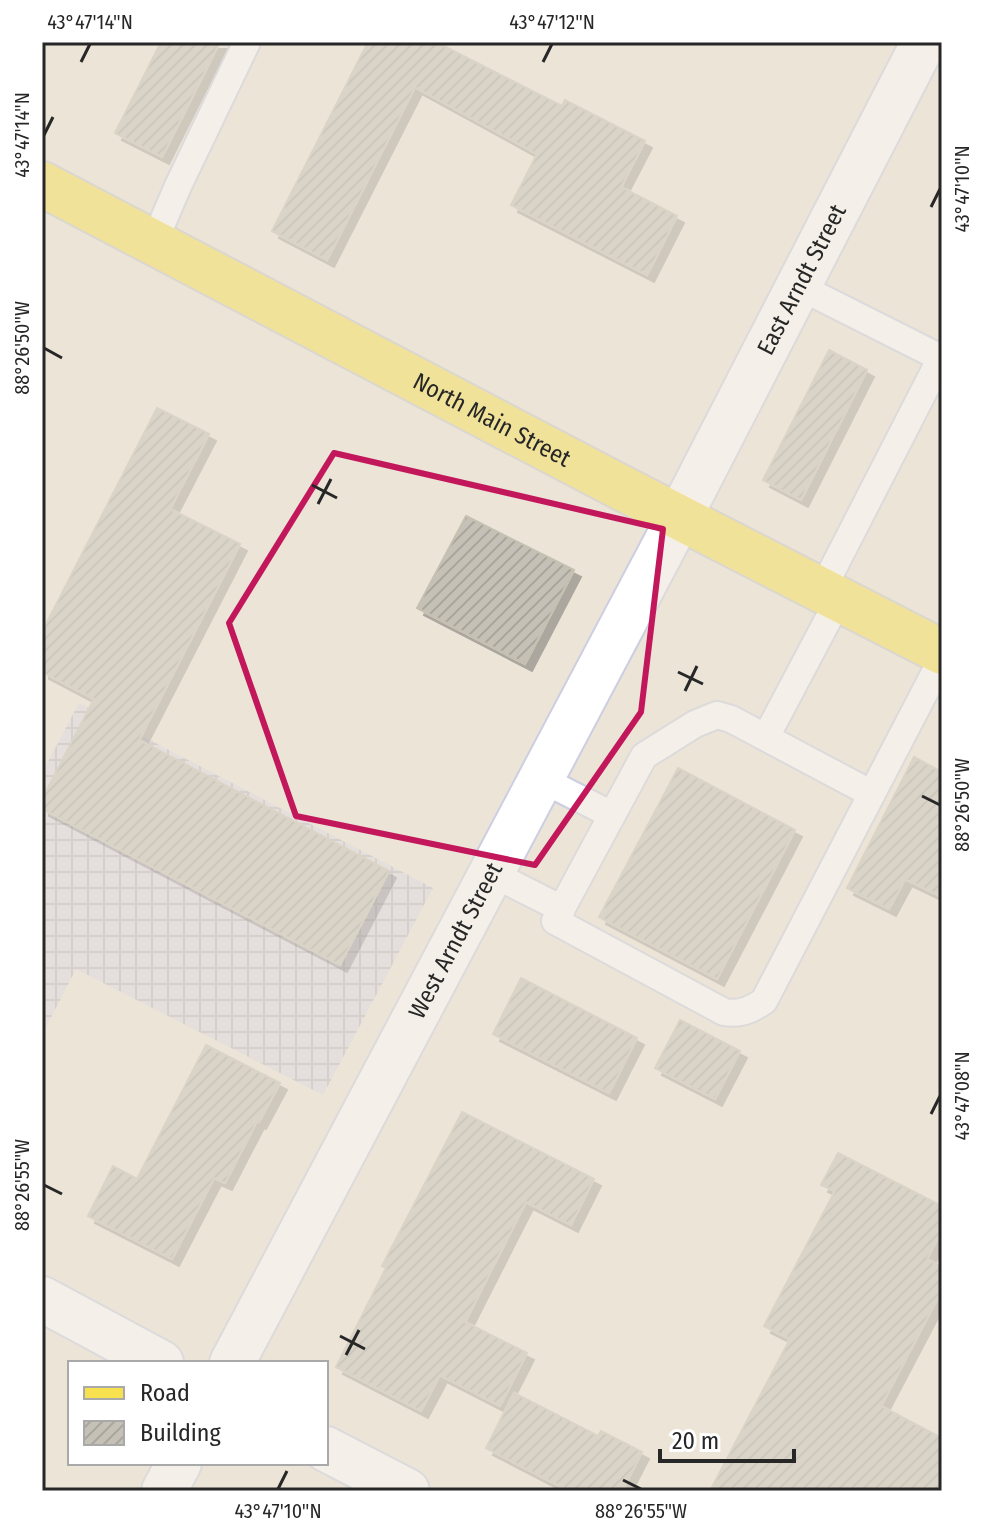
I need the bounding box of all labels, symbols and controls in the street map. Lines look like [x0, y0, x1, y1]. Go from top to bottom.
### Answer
text: 43°47'14"N [47, 10, 133, 34]
text: 43°47'12"N [509, 10, 595, 34]
text: 43°47'14"N [10, 92, 34, 178]
text: 43°47'10"N [950, 145, 974, 233]
street label: East Arndt Street [751, 200, 852, 360]
text: 88°26'50"W [10, 301, 34, 395]
street label: North Main Street [408, 367, 576, 473]
text: 88°26'50"W [950, 758, 974, 852]
street label: West Arndt Street [403, 858, 508, 1023]
text: 43°47'08"N [950, 1051, 974, 1141]
text: 88°26'55"W [10, 1139, 34, 1231]
legend [68, 1361, 328, 1465]
text: Road [140, 1379, 190, 1407]
scale bar [660, 1413, 794, 1463]
text: Building [140, 1419, 222, 1447]
text: 20 m [672, 1427, 719, 1455]
text: 43°47'10"N [234, 1499, 322, 1523]
text: 88°26'55"W [595, 1499, 687, 1523]

